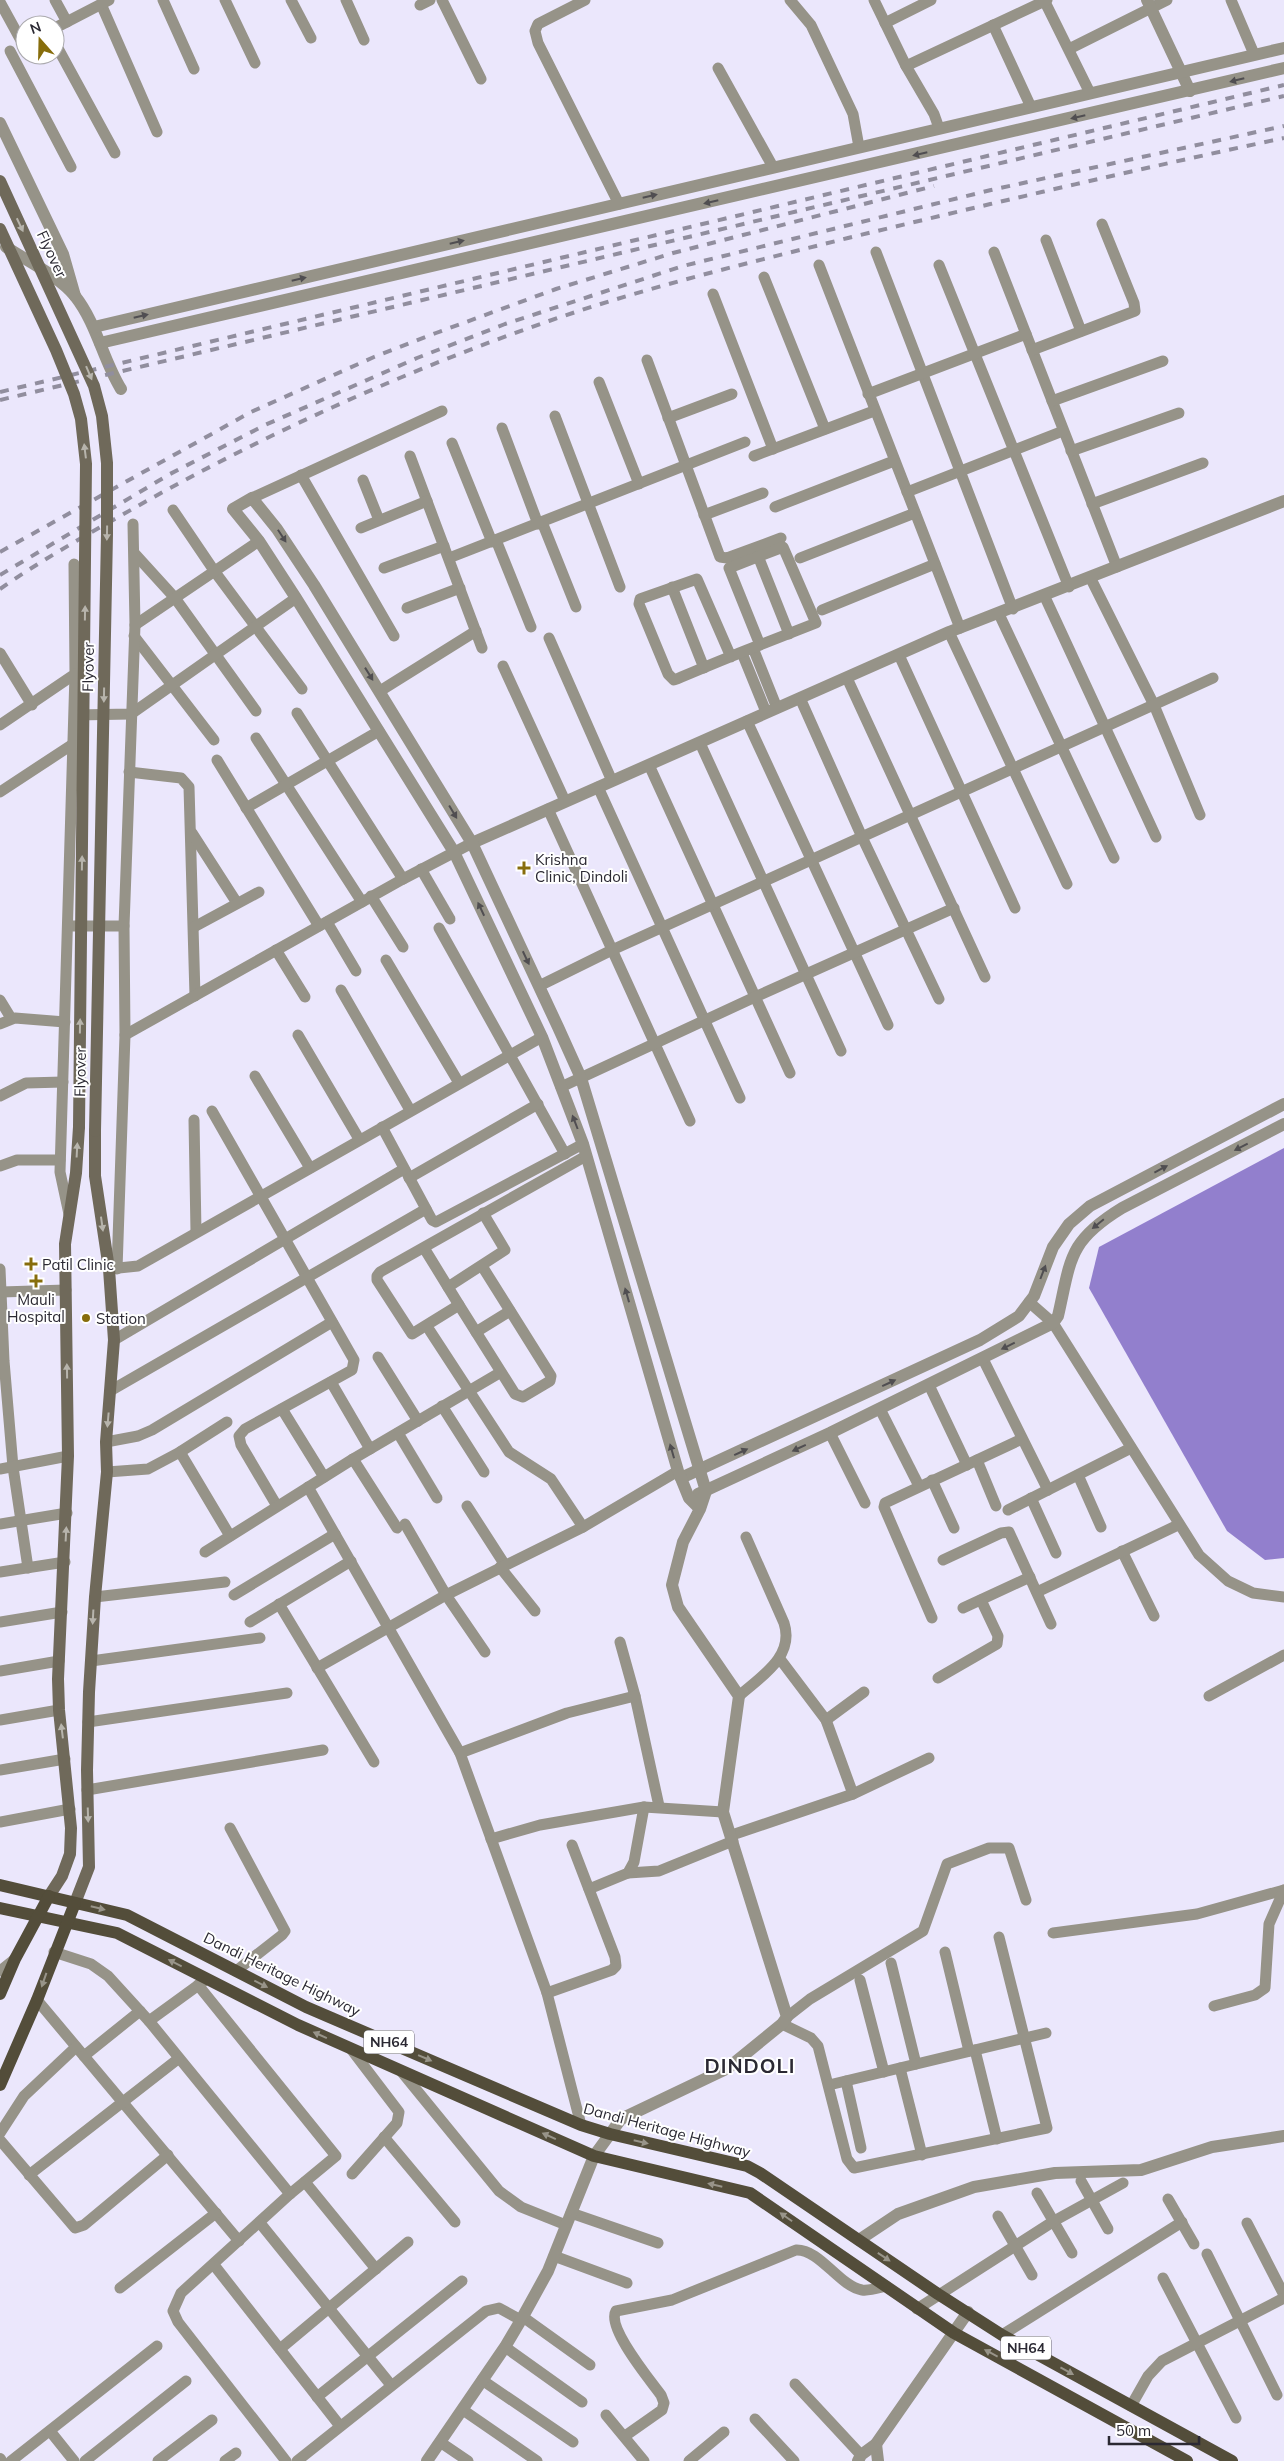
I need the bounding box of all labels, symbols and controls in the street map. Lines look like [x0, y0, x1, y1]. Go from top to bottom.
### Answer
north arrow [15, 15, 65, 65]
text: N [28, 18, 44, 38]
one-way arrow [1229, 76, 1244, 84]
one-way arrow [1071, 113, 1086, 121]
one-way arrow [913, 150, 928, 158]
one-way arrow [642, 192, 657, 200]
one-way arrow [703, 198, 718, 206]
one-way arrow [17, 218, 25, 232]
street label: Flyover [33, 227, 71, 281]
one-way arrow [450, 238, 465, 246]
one-way arrow [292, 275, 307, 283]
one-way arrow [134, 312, 149, 320]
one-way arrow [85, 365, 93, 380]
one-way arrow [81, 443, 89, 459]
one-way arrow [103, 525, 111, 541]
one-way arrow [277, 530, 287, 543]
one-way arrow [81, 605, 89, 621]
street label: Flyover [78, 641, 98, 692]
one-way arrow [364, 667, 373, 680]
one-way arrow [99, 687, 107, 703]
one-way arrow [449, 806, 458, 819]
place label: Krishna Clinic, Dindoli [535, 850, 628, 886]
one-way arrow [78, 855, 86, 871]
marker: Krishna Clinic, Dindoli [517, 861, 531, 875]
one-way arrow [477, 902, 486, 917]
one-way arrow [522, 951, 530, 965]
one-way arrow [76, 1018, 84, 1034]
street label: Flyover [70, 1046, 90, 1097]
one-way arrow [571, 1114, 579, 1129]
one-way arrow [74, 1142, 82, 1158]
one-way arrow [1233, 1143, 1248, 1151]
one-way arrow [1154, 1164, 1168, 1173]
one-way arrow [99, 1216, 107, 1232]
one-way arrow [1092, 1218, 1105, 1229]
place label: Patil Clinic [42, 1255, 114, 1274]
marker: Patil Clinic [24, 1257, 38, 1271]
one-way arrow [1039, 1264, 1047, 1279]
marker: Mauli Hospital [29, 1274, 43, 1288]
one-way arrow [622, 1287, 630, 1302]
place label: Mauli Hospital [7, 1290, 65, 1326]
place label: Station [96, 1309, 146, 1328]
marker: Station [80, 1312, 92, 1324]
one-way arrow [1001, 1342, 1016, 1350]
one-way arrow [63, 1363, 71, 1379]
one-way arrow [882, 1379, 896, 1387]
one-way arrow [104, 1413, 112, 1429]
one-way arrow [667, 1443, 675, 1458]
one-way arrow [792, 1444, 806, 1452]
one-way arrow [734, 1447, 748, 1455]
one-way arrow [63, 1525, 71, 1541]
one-way arrow [89, 1610, 97, 1626]
one-way arrow [58, 1722, 66, 1738]
one-way arrow [84, 1807, 92, 1823]
one-way arrow [91, 1904, 106, 1912]
street label: Dandi Heritage Highway [200, 1928, 364, 2020]
one-way arrow [168, 1959, 182, 1967]
one-way arrow [40, 1973, 47, 1988]
one-way arrow [254, 1980, 268, 1988]
one-way arrow [313, 2030, 327, 2038]
road number: NH64 [364, 2030, 414, 2054]
district label: DINDOLI [705, 2053, 795, 2078]
one-way arrow [418, 2054, 432, 2062]
street label: Dandi Heritage Highway [581, 2099, 753, 2161]
one-way arrow [542, 2132, 556, 2140]
one-way arrow [634, 2138, 649, 2146]
one-way arrow [707, 2181, 722, 2189]
one-way arrow [780, 2212, 793, 2222]
one-way arrow [877, 2252, 891, 2262]
road number: NH64 [1001, 2336, 1051, 2360]
one-way arrow [983, 2349, 998, 2357]
one-way arrow [1059, 2367, 1074, 2375]
scale bar [1109, 2414, 1199, 2446]
text: 50 m [1116, 2421, 1151, 2440]

